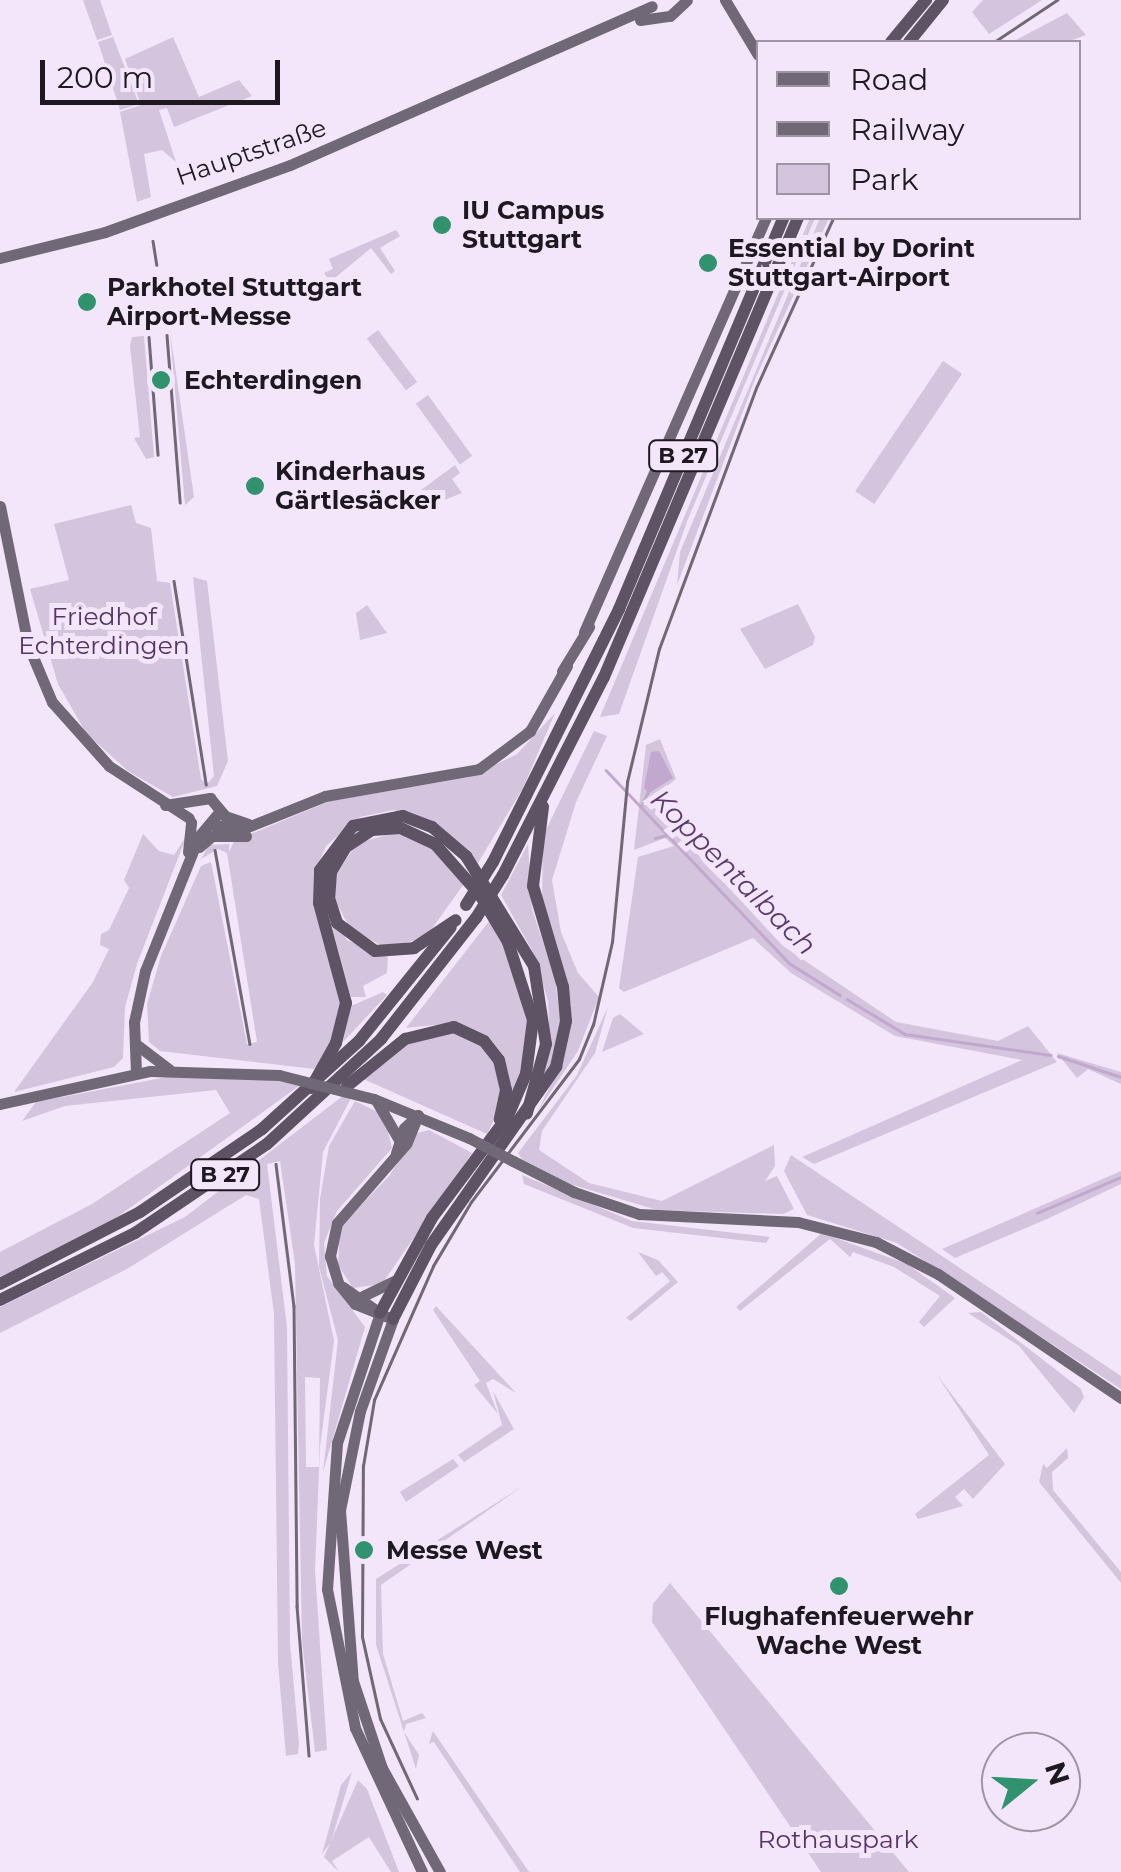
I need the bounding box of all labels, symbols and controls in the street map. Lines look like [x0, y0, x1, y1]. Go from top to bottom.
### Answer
scale bar [45, 40, 285, 102]
legend [756, 40, 1081, 220]
text: 200 m [57, 59, 153, 96]
text: Road [850, 61, 928, 98]
text: Railway [850, 111, 965, 148]
street label: Hauptstraße [172, 112, 330, 192]
text: Park [850, 161, 919, 198]
place label: IU Campus Stuttgart [462, 196, 604, 255]
marker: IU Campus Stuttgart [431, 214, 453, 236]
place label: Essential by Dorint Stuttgart-Airport [728, 234, 975, 293]
marker: Essential by Dorint Stuttgart-Airport [697, 252, 719, 274]
place label: Parkhotel Stuttgart Airport-Messe [107, 273, 362, 332]
marker: Parkhotel Stuttgart Airport-Messe [76, 291, 98, 313]
place label: Echterdingen [184, 365, 362, 395]
marker: Echterdingen [148, 367, 174, 393]
road number: B 27 [648, 439, 718, 473]
place label: Kinderhaus Gärtlesäcker [275, 457, 441, 516]
marker: Kinderhaus Gärtlesäcker [244, 475, 266, 497]
park label: Friedhof Echterdingen [18, 602, 190, 661]
water label: Koppentalbach [644, 782, 824, 962]
road number: B 27 [190, 1158, 260, 1192]
place label: Messe West [386, 1535, 543, 1565]
marker: Messe West [351, 1537, 377, 1563]
marker: Flughafenfeuerwehr Wache West [828, 1575, 850, 1597]
place label: Flughafenfeuerwehr Wache West [704, 1602, 974, 1661]
north arrow [981, 1732, 1081, 1832]
text: N [1038, 1757, 1077, 1789]
park label: Rothauspark [758, 1824, 918, 1854]

